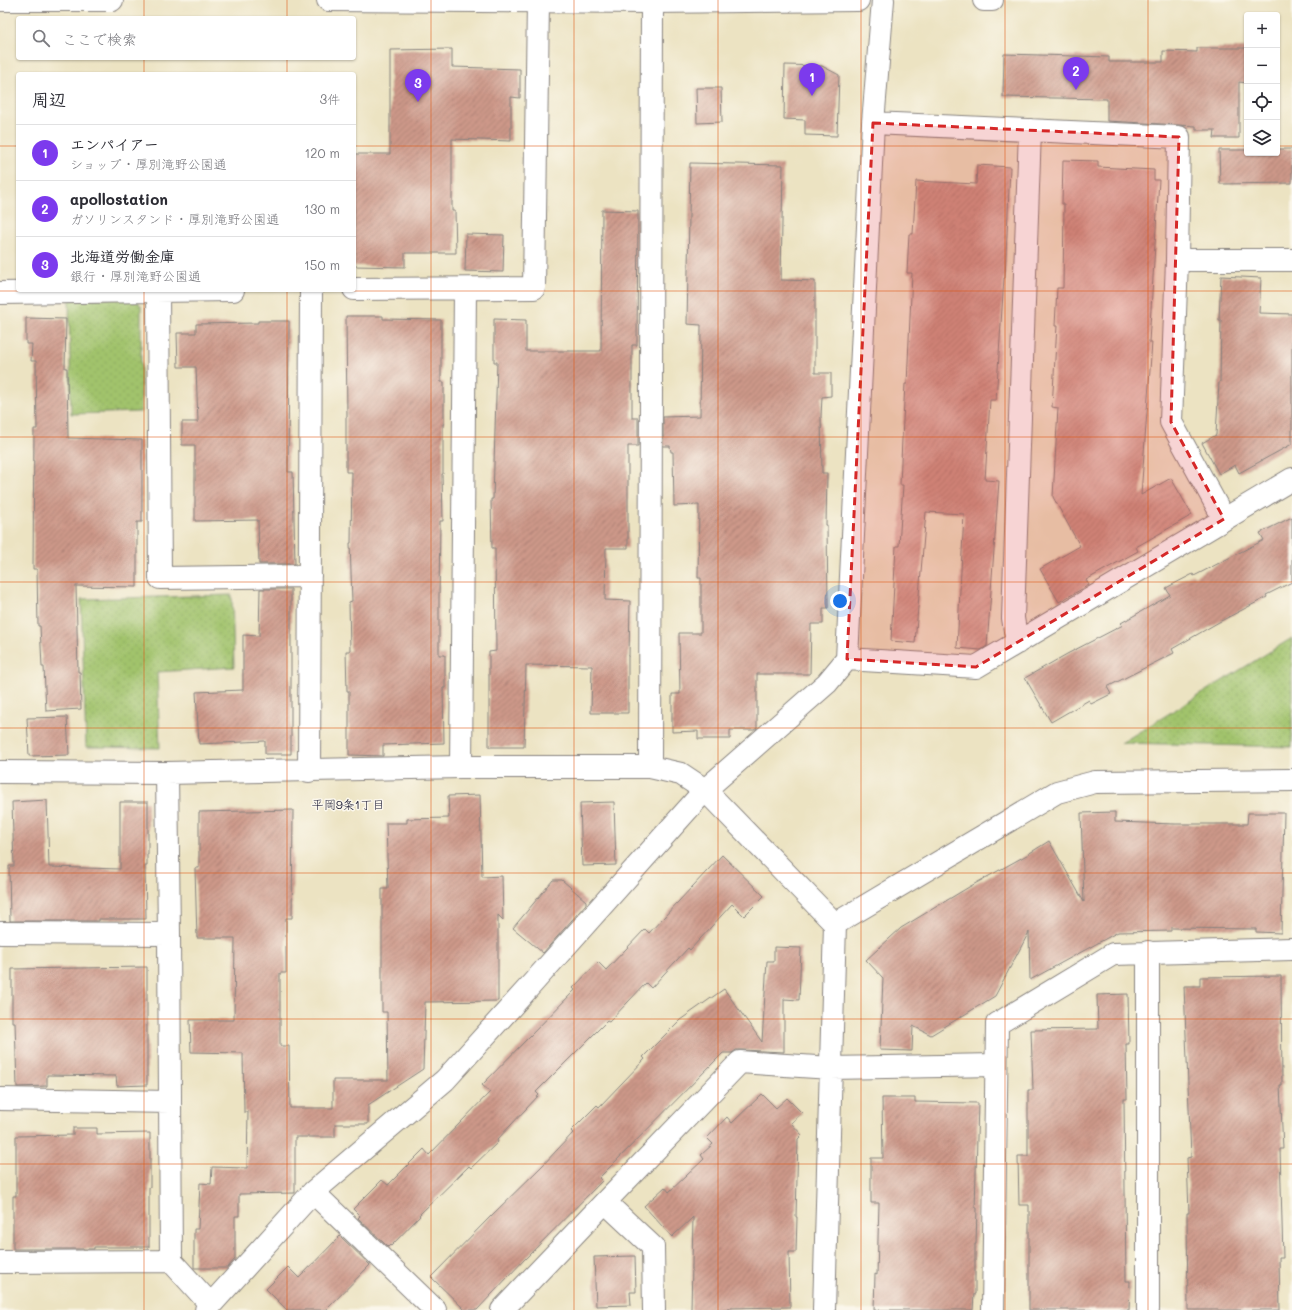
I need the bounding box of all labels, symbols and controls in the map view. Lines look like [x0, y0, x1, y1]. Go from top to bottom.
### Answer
map controls [1244, 12, 1280, 156]
button: + [1244, 12, 1280, 48]
search box [16, 16, 356, 60]
icon: search [30, 27, 52, 49]
text: ここで検索 [62, 29, 137, 49]
button: − [1244, 48, 1280, 84]
pin: 2 [1063, 57, 1089, 90]
pin: 1 [799, 63, 825, 96]
pin: 3 [405, 69, 431, 102]
button: locate [1244, 84, 1280, 120]
text: 周辺 [32, 88, 66, 110]
text: 3件 [319, 90, 340, 107]
button: layers [1244, 120, 1280, 156]
text: エンパイアー [70, 134, 159, 154]
text: 1 [42, 144, 48, 161]
text: 120 m [304, 144, 340, 161]
text: ショップ · 厚別滝野公園通 [70, 155, 226, 172]
text: apollostation [70, 189, 168, 209]
text: 2 [41, 200, 49, 217]
text: 130 m [304, 200, 340, 217]
text: ガソリンスタンド · 厚別滝野公園通 [70, 210, 279, 227]
text: 北海道労働金庫 [70, 246, 175, 266]
text: 3 [41, 256, 49, 273]
text: 150 m [304, 256, 340, 273]
text: 銀行 · 厚別滝野公園通 [70, 267, 201, 284]
your location [830, 591, 850, 611]
district label: 平岡9条1丁目 [312, 796, 384, 812]

